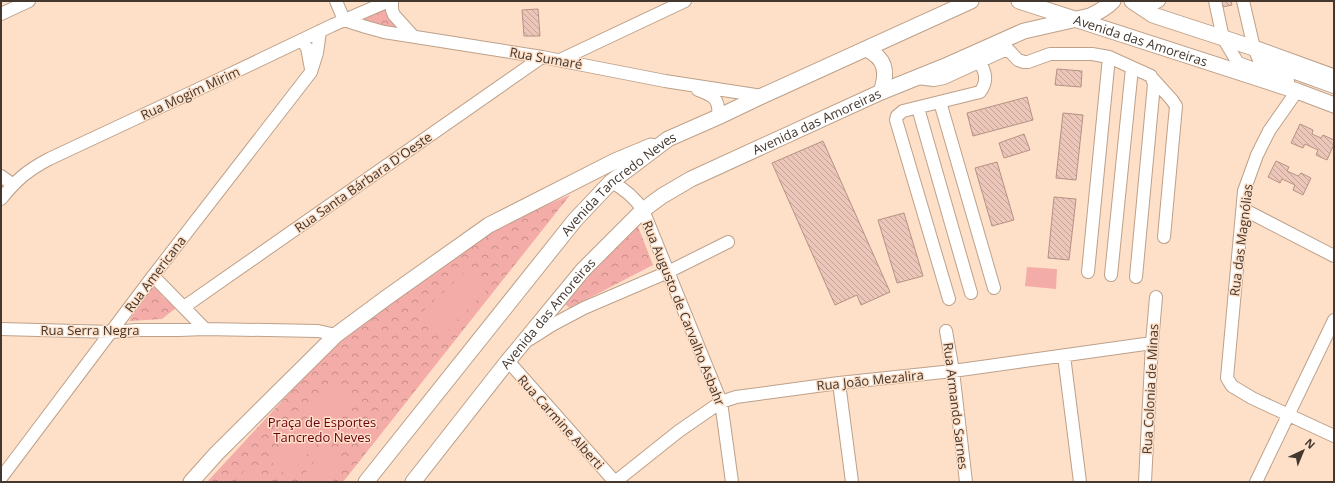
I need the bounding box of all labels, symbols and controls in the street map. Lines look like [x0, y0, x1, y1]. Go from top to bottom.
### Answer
street label: Avenida das Amoreiras [1072, 10, 1210, 70]
street label: Rua Sumaré [508, 43, 584, 73]
street label: Rua Mogim Mirim [137, 62, 243, 124]
street label: Avenida das Amoreiras [749, 84, 884, 159]
street label: Rua Santa Bárbara D'Oeste [291, 128, 435, 236]
street label: Avenida Tancredo Neves [557, 128, 679, 240]
street label: Rua das Magnólias [1225, 183, 1257, 297]
street label: Rua Augusto de Carvalho Asbahr [639, 218, 730, 409]
street label: Rua Americana [120, 232, 190, 316]
street label: Avenida das Amoreiras [496, 254, 599, 373]
street label: Rua Serra Negra [41, 321, 139, 339]
street label: Rua Colonia de Minas [1138, 323, 1162, 455]
street label: Rua Armando Sarnes [939, 342, 973, 470]
street label: Rua João Mezalira [815, 365, 925, 395]
street label: Rua Carmine Alberti [514, 371, 608, 473]
park label: Praça de Esportes Tancredo Neves [268, 413, 376, 446]
north arrow [1283, 431, 1323, 471]
text: N [1302, 435, 1319, 452]

